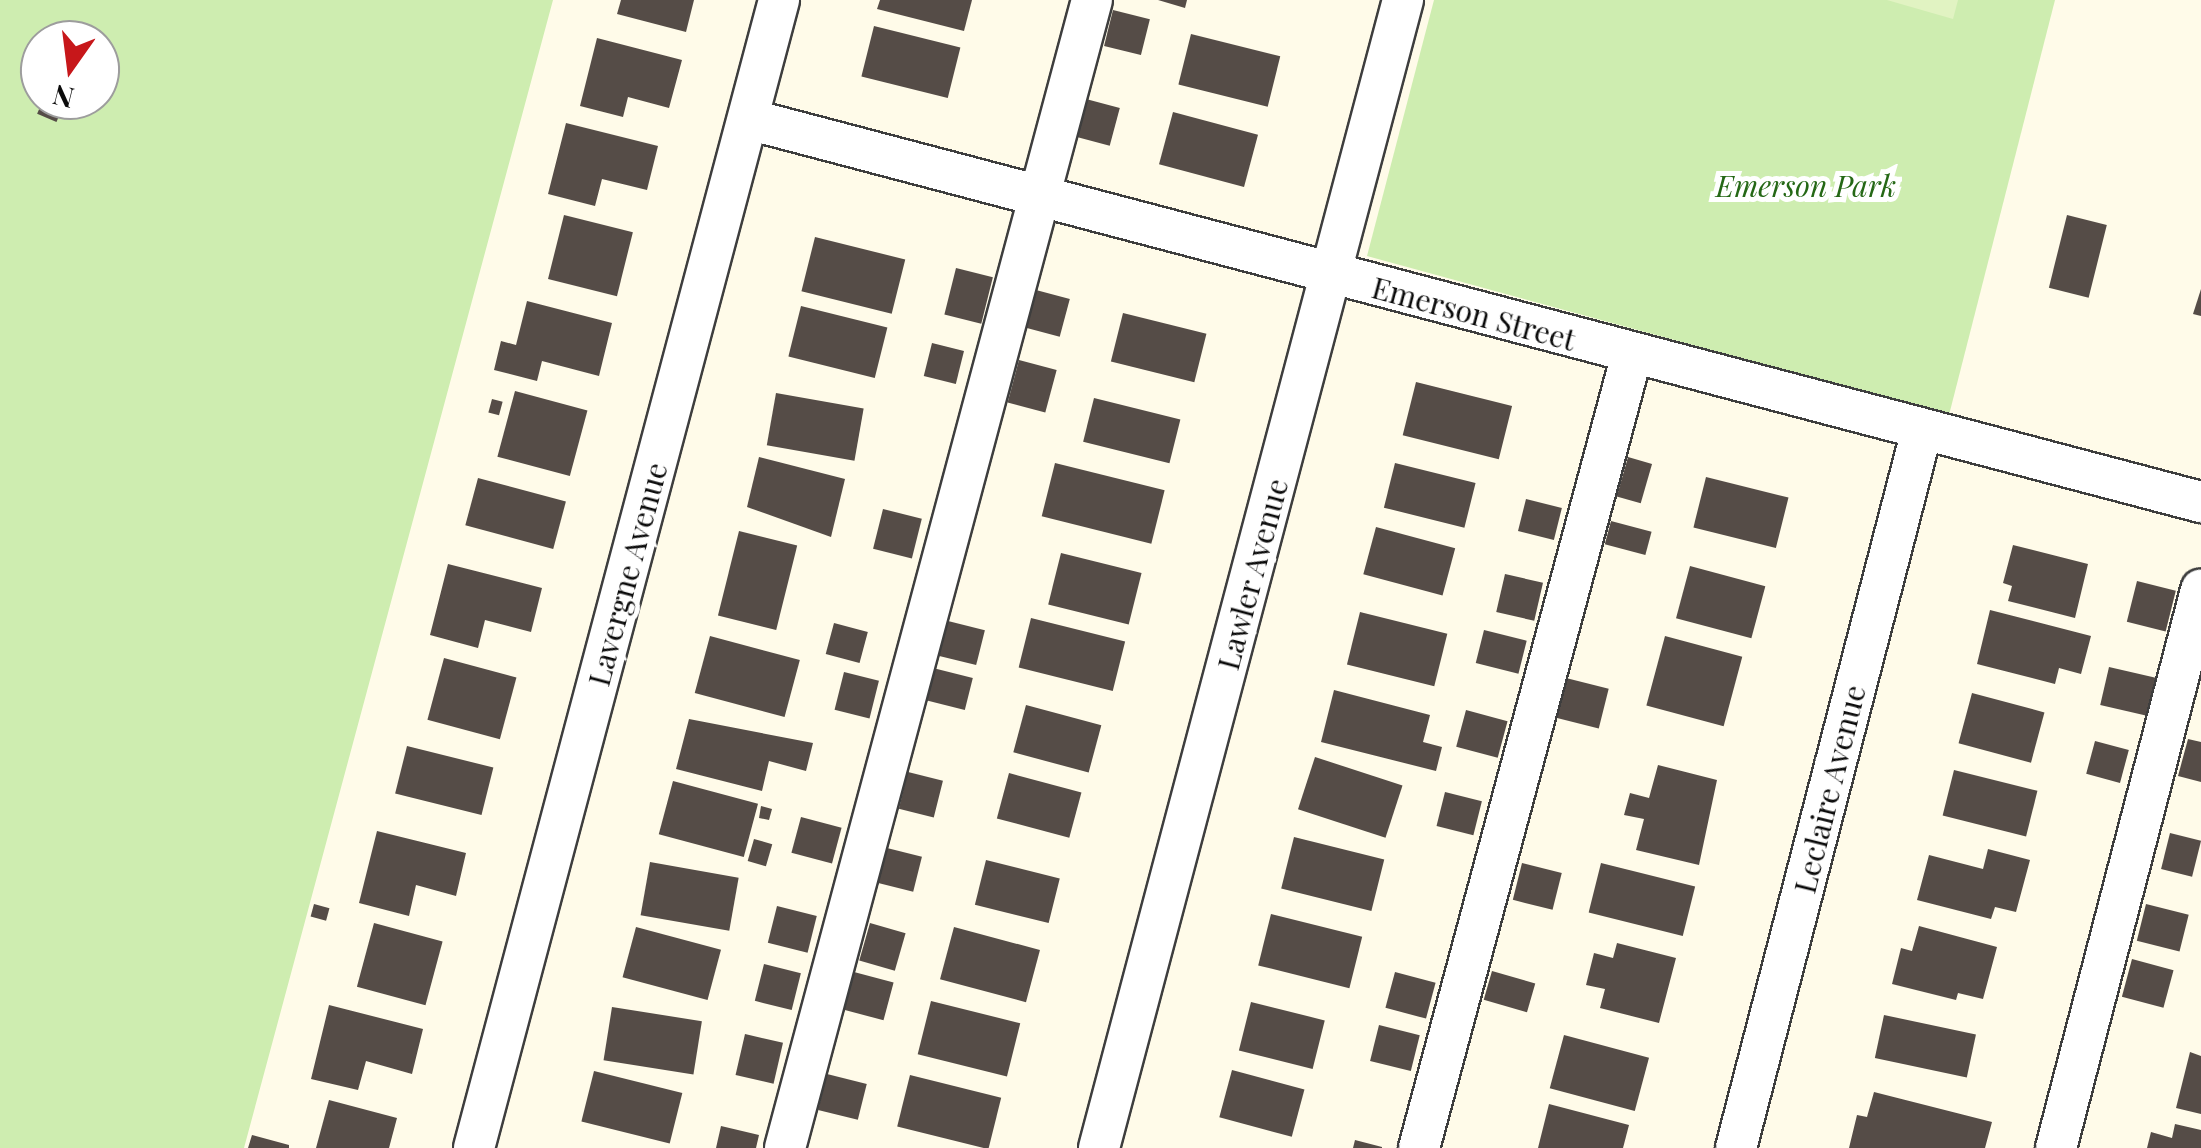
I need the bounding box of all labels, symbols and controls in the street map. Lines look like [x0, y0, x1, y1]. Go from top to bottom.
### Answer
north arrow [20, 20, 120, 120]
text: N [49, 77, 77, 118]
park label: Emerson Park [1716, 167, 1896, 203]
street label: Emerson Street [1368, 269, 1580, 357]
street label: Lavergne Avenue [580, 458, 674, 690]
street label: Lawler Avenue [1209, 474, 1295, 674]
street label: Leclaire Avenue [1786, 681, 1872, 897]

